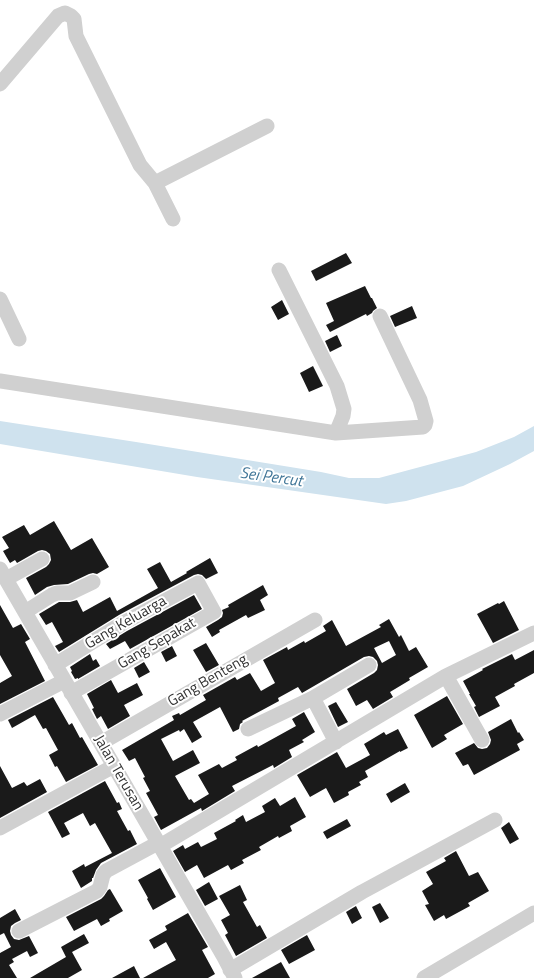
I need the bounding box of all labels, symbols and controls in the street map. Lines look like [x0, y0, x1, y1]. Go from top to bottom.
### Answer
water label: Sei Percut [239, 464, 303, 492]
street label: Gang Keluarga [82, 592, 170, 654]
street label: Gang Sepakat [115, 614, 199, 674]
street label: Gang Benteng [165, 651, 251, 711]
street label: Jalan Terusan [89, 732, 147, 814]

